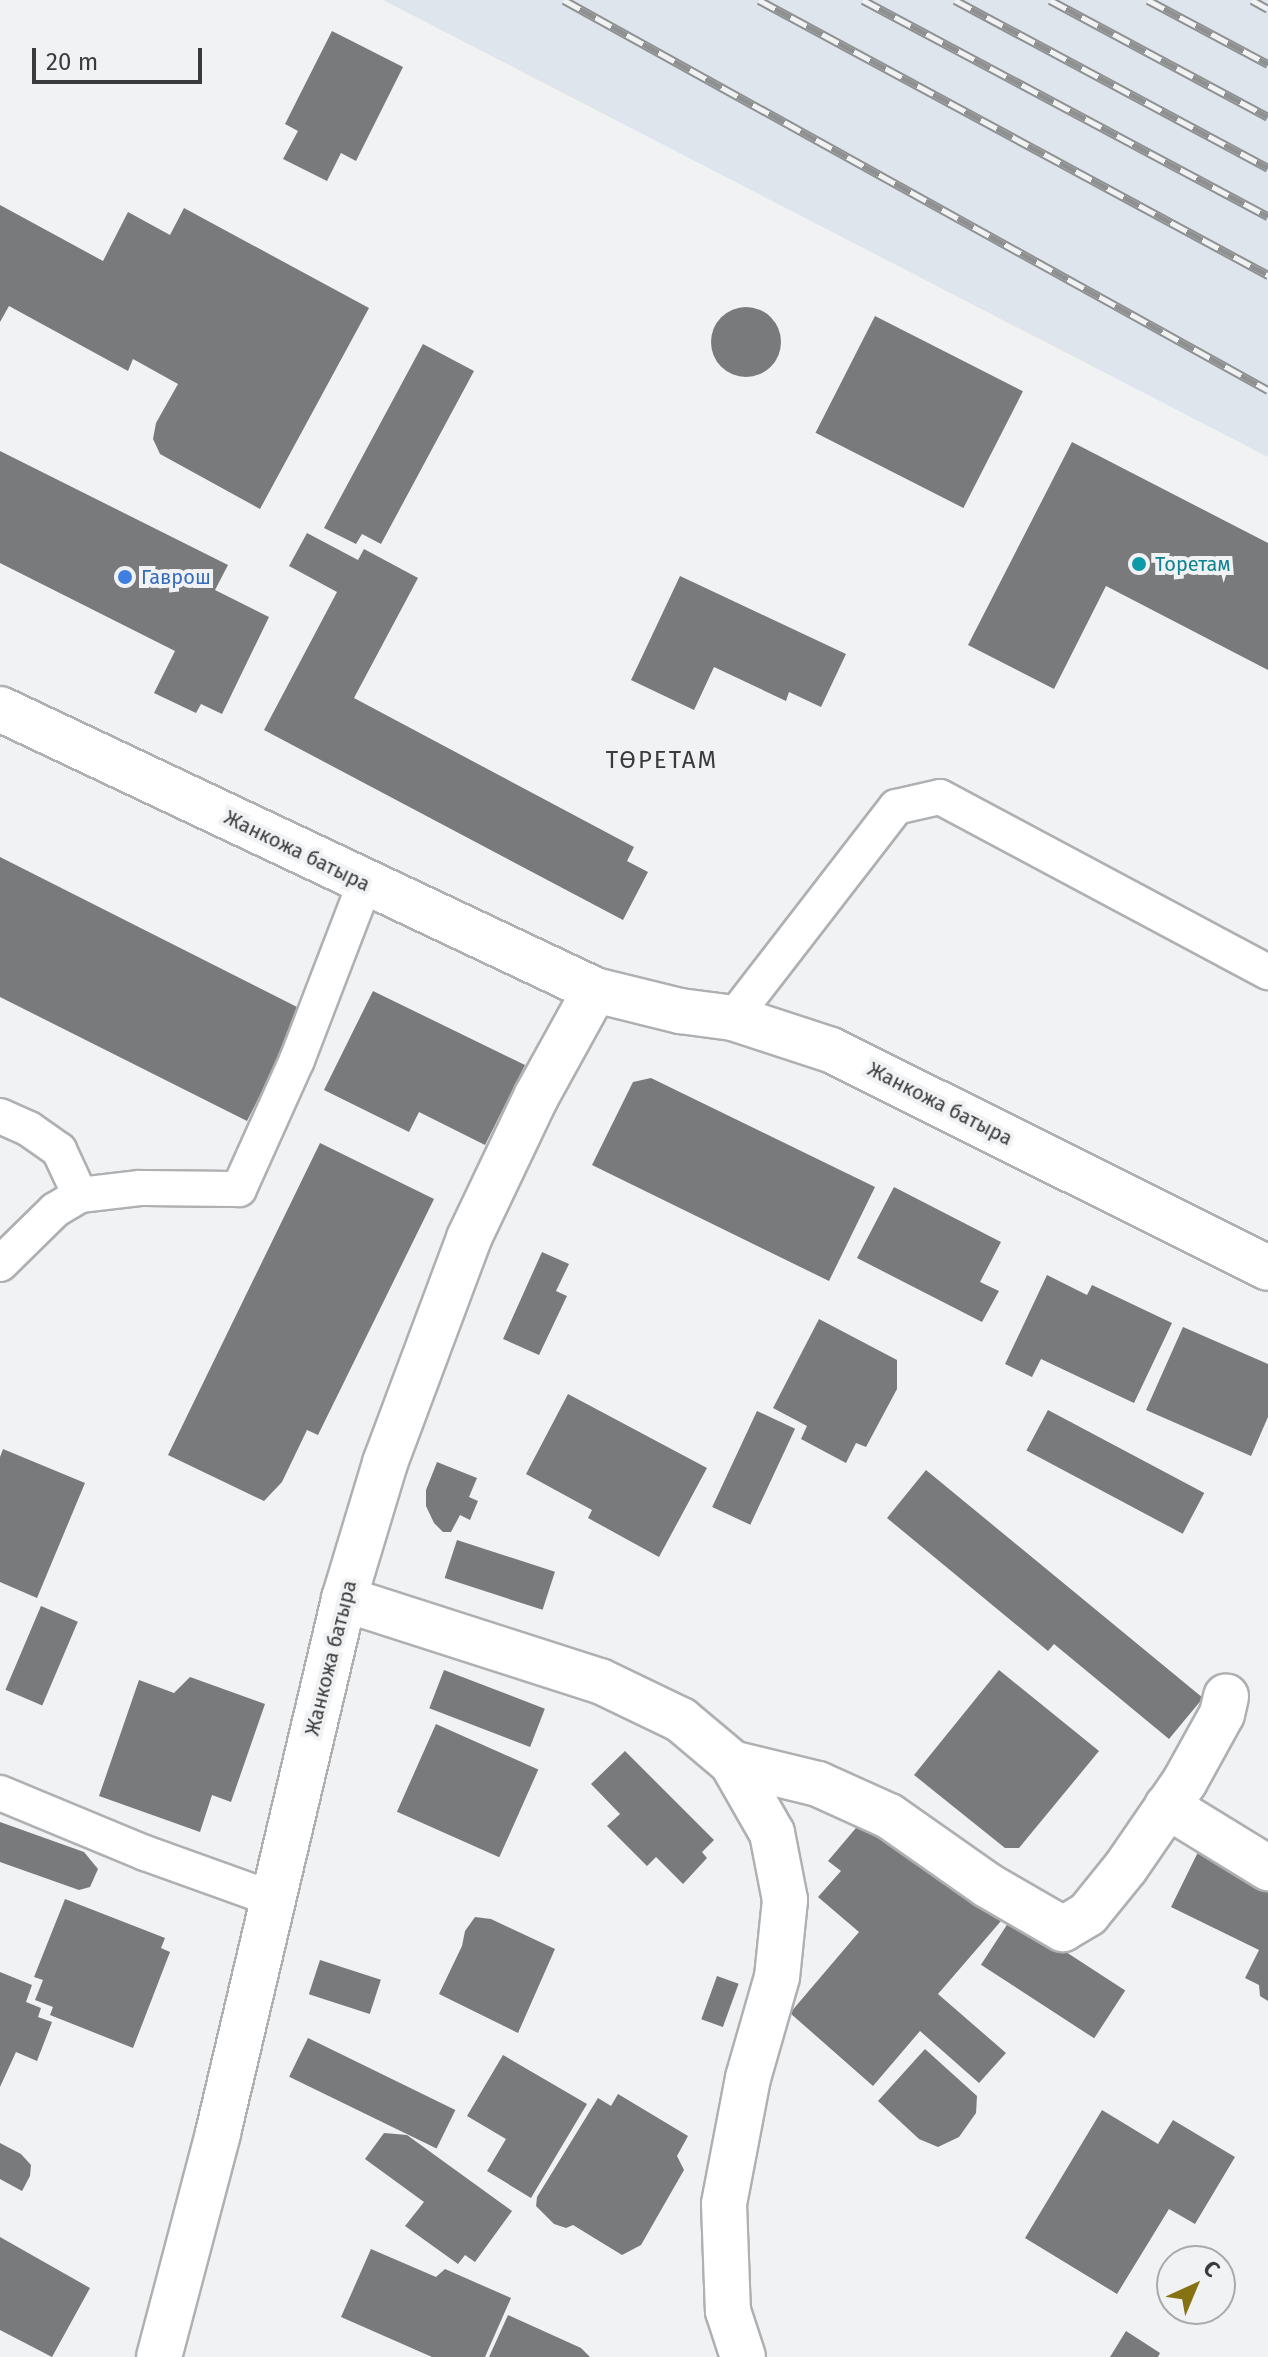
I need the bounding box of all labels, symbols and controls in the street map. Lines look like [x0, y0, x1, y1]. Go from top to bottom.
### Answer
scale bar [36, 32, 206, 82]
text: 20 m [46, 48, 98, 76]
place label: Торетам [1155, 552, 1231, 576]
marker: Торетам [1130, 555, 1148, 573]
place label: Гаврош [141, 565, 211, 589]
marker: Гаврош [116, 568, 134, 586]
district label: ТӨРЕТАМ [606, 747, 718, 775]
street label: Жанкожа батыра [220, 805, 374, 897]
street label: Жанкожа батыра [864, 1057, 1016, 1151]
street label: Жанкожа батыра [300, 1578, 362, 1738]
north arrow [1156, 2245, 1236, 2325]
text: С [1198, 2255, 1226, 2283]

